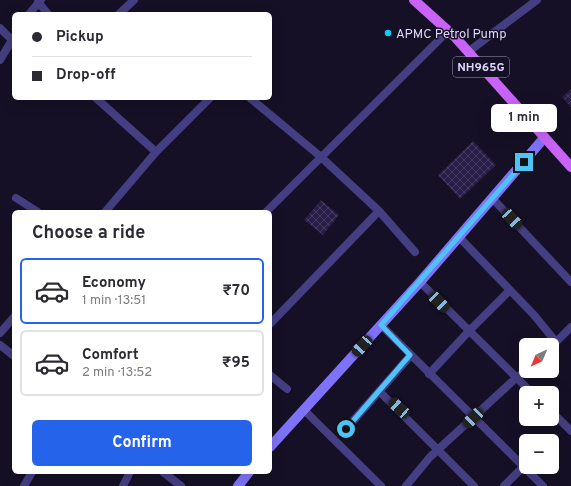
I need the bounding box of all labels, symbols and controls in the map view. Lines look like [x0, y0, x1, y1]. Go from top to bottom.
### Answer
place label: APMC Petrol Pump [396, 27, 507, 43]
text: Pickup [56, 28, 104, 47]
marker: APMC Petrol Pump [383, 28, 393, 38]
road number: NH965G [453, 57, 509, 77]
text: Drop-off [56, 66, 116, 85]
callout: 1 min [491, 104, 557, 132]
text: 1 min [508, 110, 540, 126]
route end [515, 153, 533, 171]
car [499, 206, 525, 232]
text: Choose a ride [32, 222, 145, 245]
icon: car [34, 273, 70, 309]
text: Economy [82, 274, 146, 293]
text: ₹70 [222, 282, 250, 301]
car [426, 289, 452, 315]
text: 1 min · 13:51 [82, 293, 146, 309]
car [350, 333, 374, 359]
north arrow [519, 338, 559, 378]
map controls [519, 338, 559, 474]
icon: car [34, 345, 70, 381]
text: Comfort [82, 346, 139, 365]
text: ₹95 [222, 354, 250, 373]
text: 2 min · 13:52 [82, 365, 152, 381]
button: + [519, 386, 559, 426]
car [386, 396, 412, 420]
car [460, 405, 486, 431]
button: Confirm [32, 420, 252, 466]
route start [337, 420, 355, 438]
button: − [519, 434, 559, 474]

